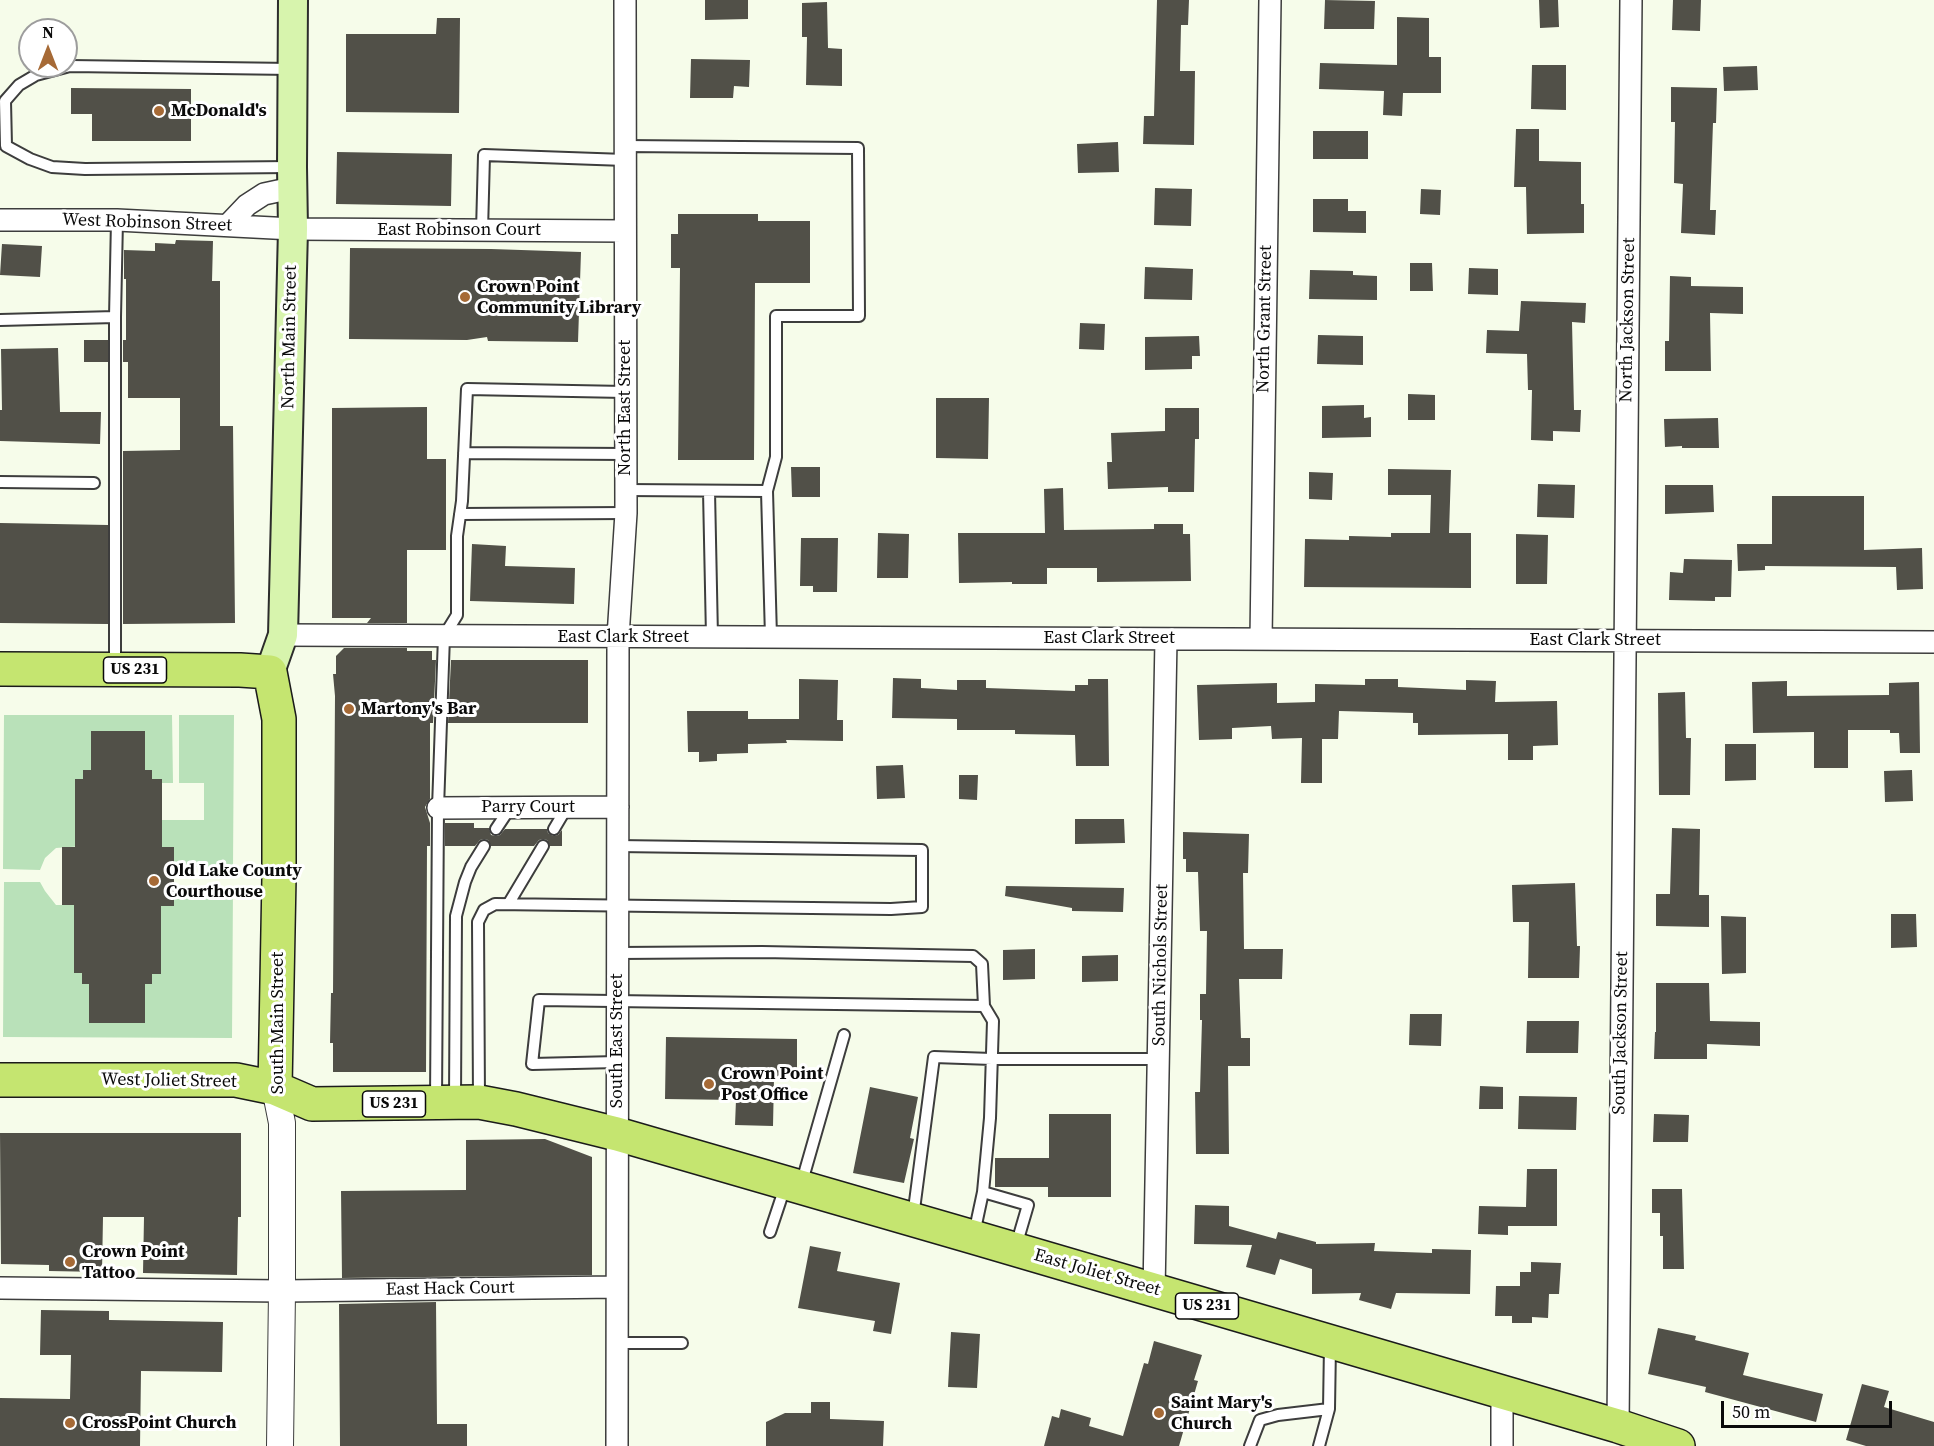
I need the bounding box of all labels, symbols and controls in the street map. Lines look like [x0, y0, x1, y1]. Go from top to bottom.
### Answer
north arrow [18, 18, 78, 78]
text: N [42, 21, 54, 43]
place label: McDonald's [171, 100, 267, 122]
marker: McDonald's [152, 104, 166, 118]
street label: West Robinson Street [62, 209, 232, 237]
street label: East Robinson Court [377, 219, 541, 241]
street label: North Jackson Street [1616, 237, 1640, 403]
street label: North Grant Street [1253, 245, 1277, 393]
street label: North Main Street [278, 265, 302, 409]
place label: Crown Point Community Library [477, 276, 641, 318]
marker: Crown Point Community Library [458, 290, 472, 304]
street label: North East Street [614, 340, 636, 476]
street label: East Clark Street [557, 626, 689, 648]
street label: East Clark Street [1043, 627, 1175, 649]
street label: East Clark Street [1529, 629, 1661, 651]
road number: US 231 [104, 657, 166, 683]
place label: Martony's Bar [361, 698, 476, 720]
marker: Martony's Bar [342, 702, 356, 716]
street label: Parry Court [481, 796, 575, 818]
place label: Old Lake County Courthouse [166, 860, 302, 902]
marker: Old Lake County Courthouse [147, 874, 161, 888]
street label: South Nichols Street [1149, 884, 1173, 1046]
street label: South Jackson Street [1609, 951, 1633, 1115]
street label: South Main Street [267, 952, 289, 1094]
street label: South East Street [606, 974, 628, 1108]
place label: Crown Point Post Office [721, 1063, 823, 1106]
street label: West Joliet Street [101, 1069, 237, 1093]
marker: Crown Point Post Office [702, 1077, 716, 1091]
road number: US 231 [362, 1091, 426, 1117]
place label: Crown Point Tattoo [82, 1241, 184, 1284]
street label: East Joliet Street [1031, 1245, 1163, 1301]
marker: Crown Point Tattoo [63, 1255, 77, 1269]
street label: East Hack Court [385, 1277, 515, 1301]
road number: US 231 [1176, 1293, 1238, 1319]
scale bar [1724, 1389, 1895, 1427]
place label: Saint Mary's Church [1171, 1392, 1272, 1434]
text: 50 m [1732, 1399, 1770, 1424]
marker: Saint Mary's Church [1152, 1406, 1166, 1420]
place label: CrossPoint Church [82, 1412, 236, 1434]
marker: CrossPoint Church [63, 1416, 77, 1430]

